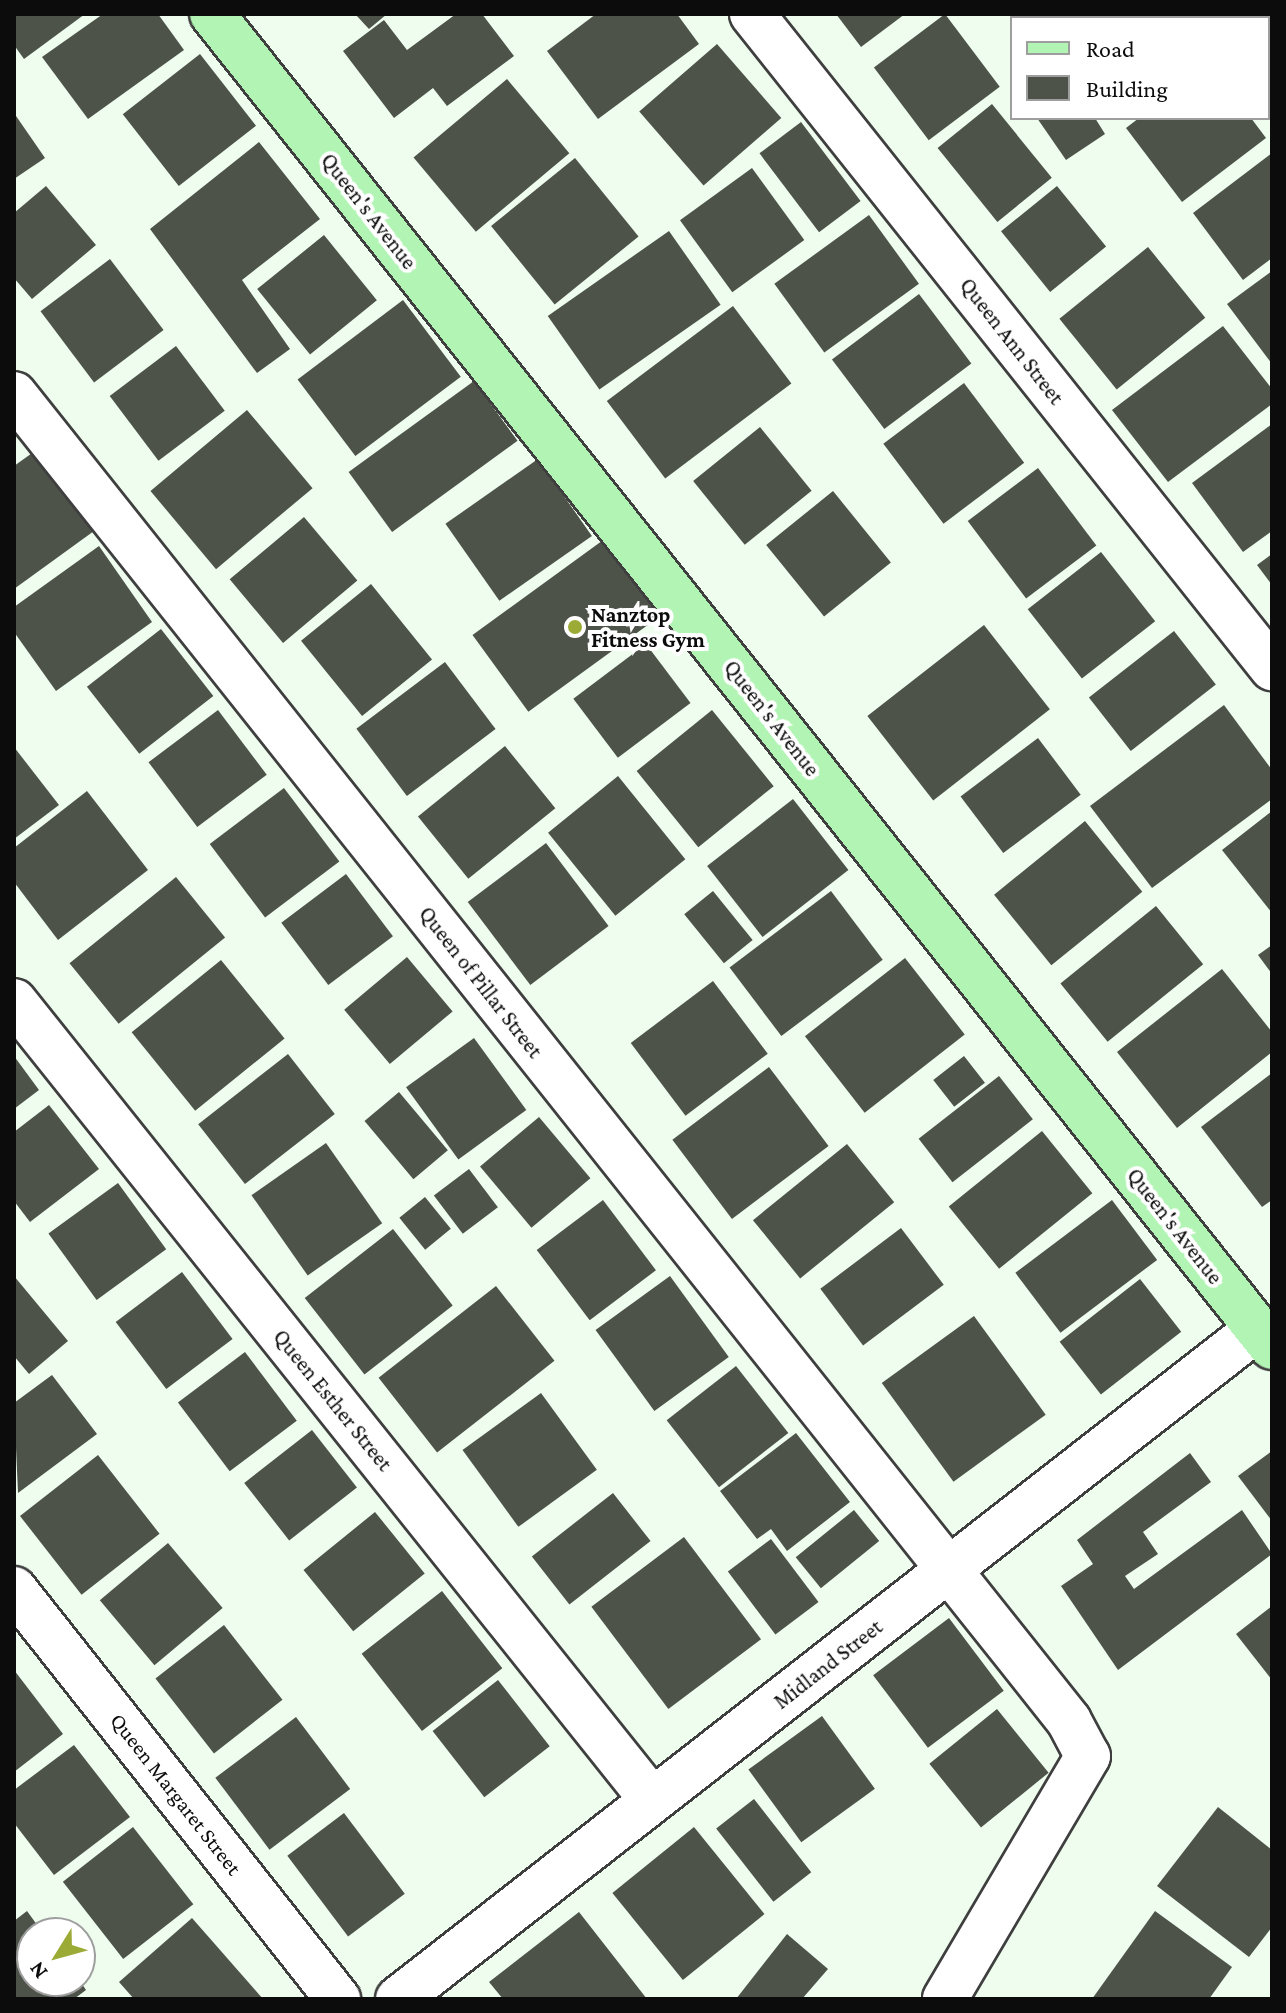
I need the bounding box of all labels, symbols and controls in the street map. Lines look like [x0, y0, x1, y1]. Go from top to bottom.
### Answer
legend [1010, 16, 1270, 120]
text: Road [1086, 35, 1135, 62]
text: Building [1086, 75, 1168, 102]
street label: Queen's Avenue [315, 148, 423, 274]
street label: Queen Ann Street [954, 272, 1070, 410]
place label: Nanztop Fitness Gym [591, 601, 705, 652]
marker: Nanztop Fitness Gym [566, 618, 584, 636]
street label: Queen's Avenue [718, 655, 826, 781]
street label: Queen of Pillar Street [414, 901, 548, 1063]
street label: Queen's Avenue [1121, 1163, 1229, 1289]
street label: Queen Esther Street [268, 1324, 398, 1476]
street label: Midland Street [768, 1613, 888, 1715]
street label: Queen Margaret Street [105, 1708, 247, 1880]
north arrow [16, 1917, 96, 1997]
text: N [24, 1957, 53, 1984]

